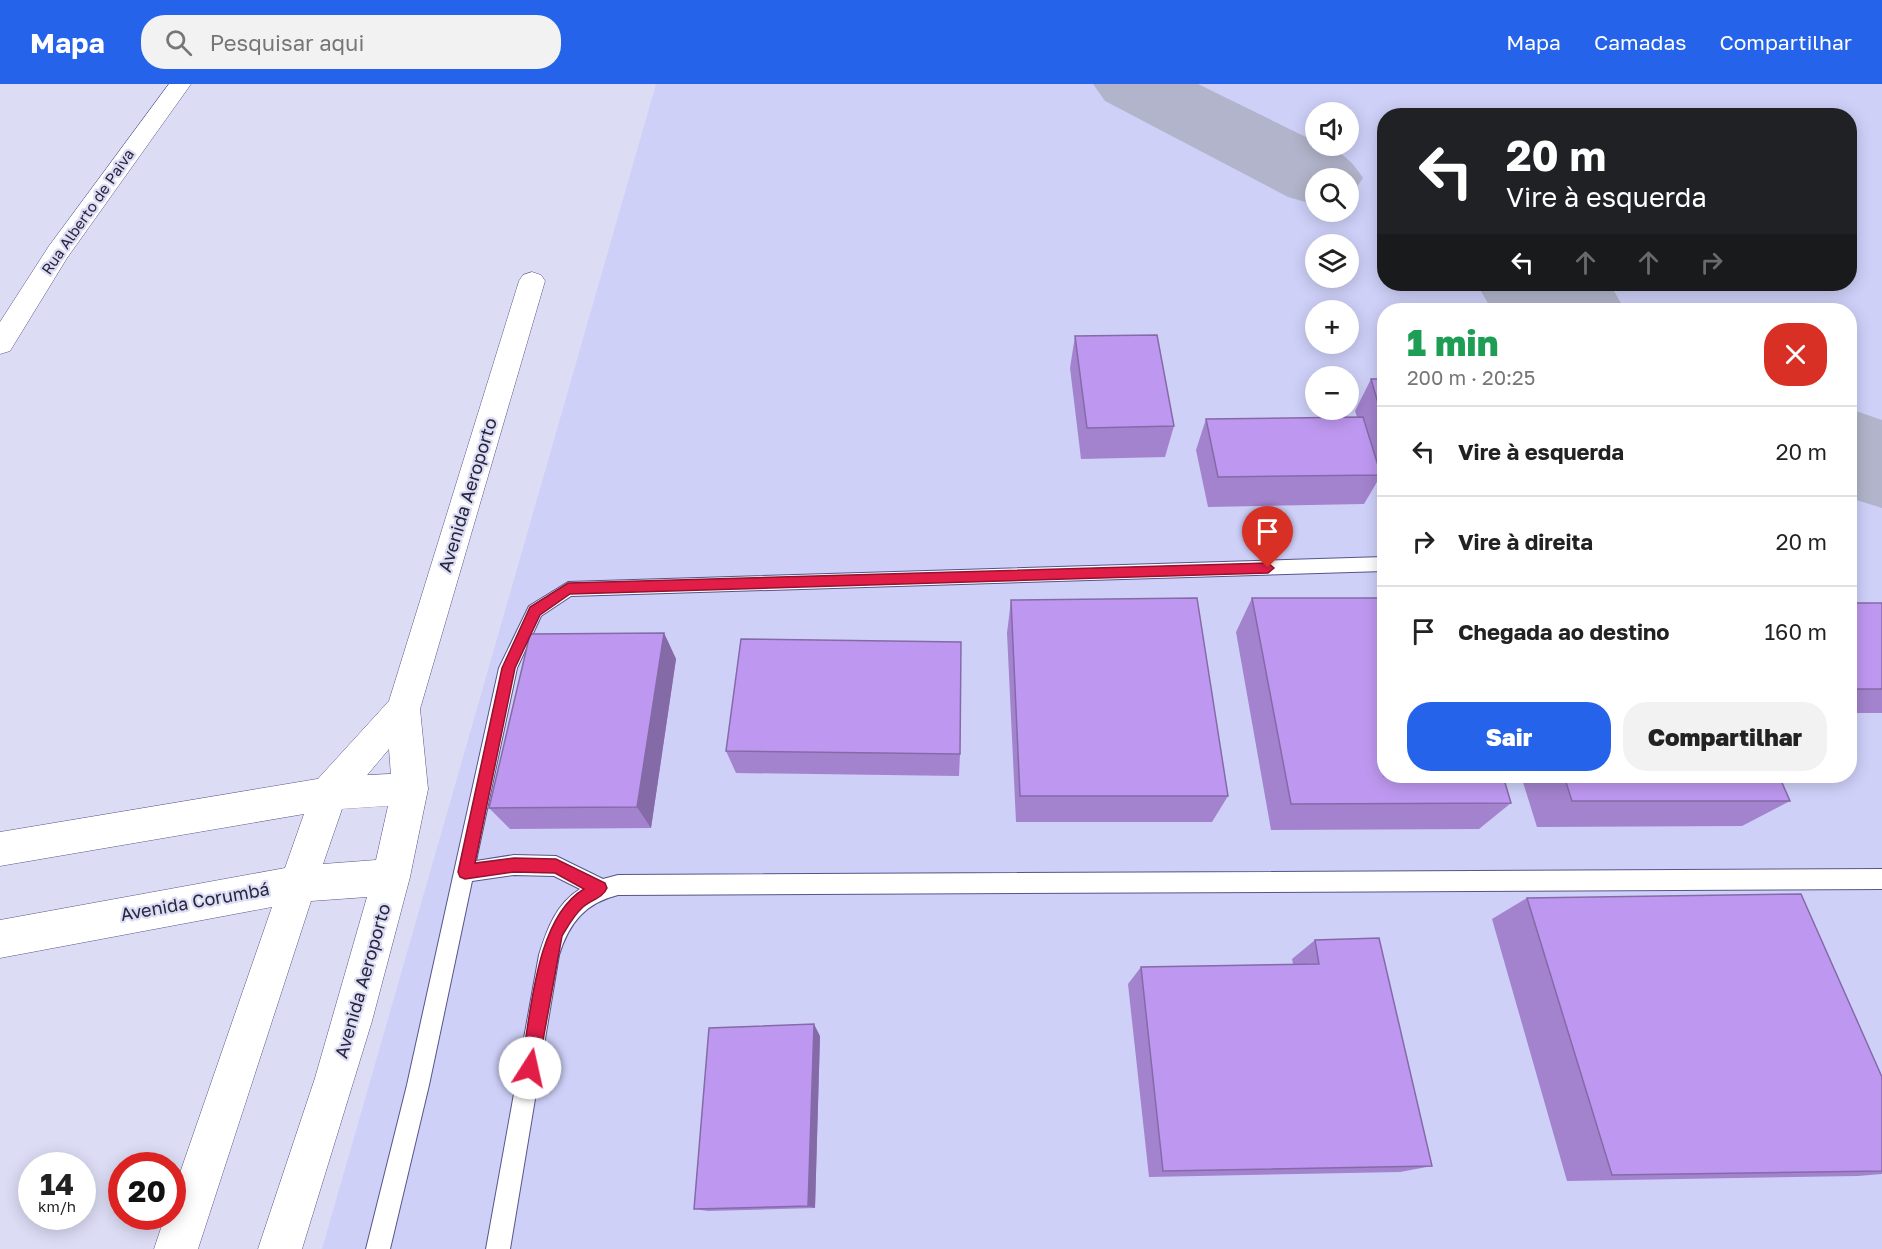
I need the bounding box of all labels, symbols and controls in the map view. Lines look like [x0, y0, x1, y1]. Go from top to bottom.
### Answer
search box [141, 15, 561, 69]
text: Mapa [30, 26, 105, 59]
icon: search [162, 26, 195, 59]
text: Pesquisar aqui [210, 29, 364, 56]
text: Mapa [1506, 29, 1561, 55]
text: Camadas [1594, 29, 1686, 55]
text: Compartilhar [1719, 29, 1852, 55]
map controls [1305, 102, 1359, 420]
button: sound [1305, 102, 1359, 156]
text: 20 m [1506, 130, 1606, 180]
icon: left [1407, 132, 1485, 210]
street label: Rua Alberto de Paiva [37, 145, 137, 278]
button: search [1305, 168, 1359, 222]
text: Vire à esquerda [1506, 181, 1707, 213]
button: layers [1305, 234, 1359, 288]
icon: left [1506, 246, 1539, 279]
icon: ahead [1569, 246, 1602, 279]
icon: ahead [1632, 246, 1665, 279]
icon: right [1695, 246, 1728, 279]
button: + [1305, 300, 1359, 354]
text: 1 min [1407, 321, 1498, 364]
button: close [1764, 323, 1827, 386]
text: 200 m · 20:25 [1407, 365, 1535, 389]
button: − [1305, 366, 1359, 420]
street label: Avenida Aeroporto [433, 415, 501, 574]
icon: left [1407, 435, 1440, 468]
text: Vire à esquerda [1458, 438, 1624, 465]
text: 20 m [1776, 438, 1827, 465]
pin [1242, 506, 1293, 568]
icon: arrive [1251, 515, 1284, 548]
icon: right [1407, 525, 1440, 558]
text: Vire à direita [1458, 528, 1593, 555]
text: 20 m [1776, 528, 1827, 555]
icon: arrive [1407, 615, 1440, 648]
text: Chegada ao destino [1458, 618, 1670, 645]
text: 160 m [1764, 618, 1827, 645]
button: Sair [1407, 702, 1611, 771]
button: Compartilhar [1623, 702, 1827, 771]
street label: Avenida Corumbá [119, 877, 271, 925]
street label: Avenida Aeroporto [329, 901, 395, 1061]
position arrow [498, 1036, 562, 1100]
speed limit sign: 20 [108, 1152, 186, 1230]
text: 14 [40, 1166, 74, 1202]
text: km/h [38, 1197, 76, 1215]

